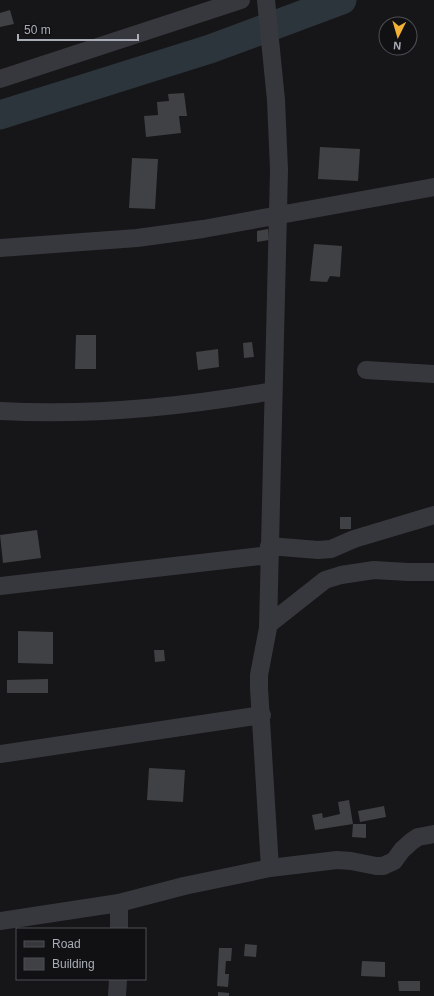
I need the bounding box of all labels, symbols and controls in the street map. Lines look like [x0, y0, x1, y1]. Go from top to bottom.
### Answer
scale bar [18, 16, 138, 42]
north arrow [378, 16, 418, 56]
text: 50 m [24, 23, 51, 37]
text: N [393, 40, 402, 52]
legend [16, 928, 146, 980]
text: Road [52, 937, 81, 951]
text: Building [52, 957, 95, 971]

